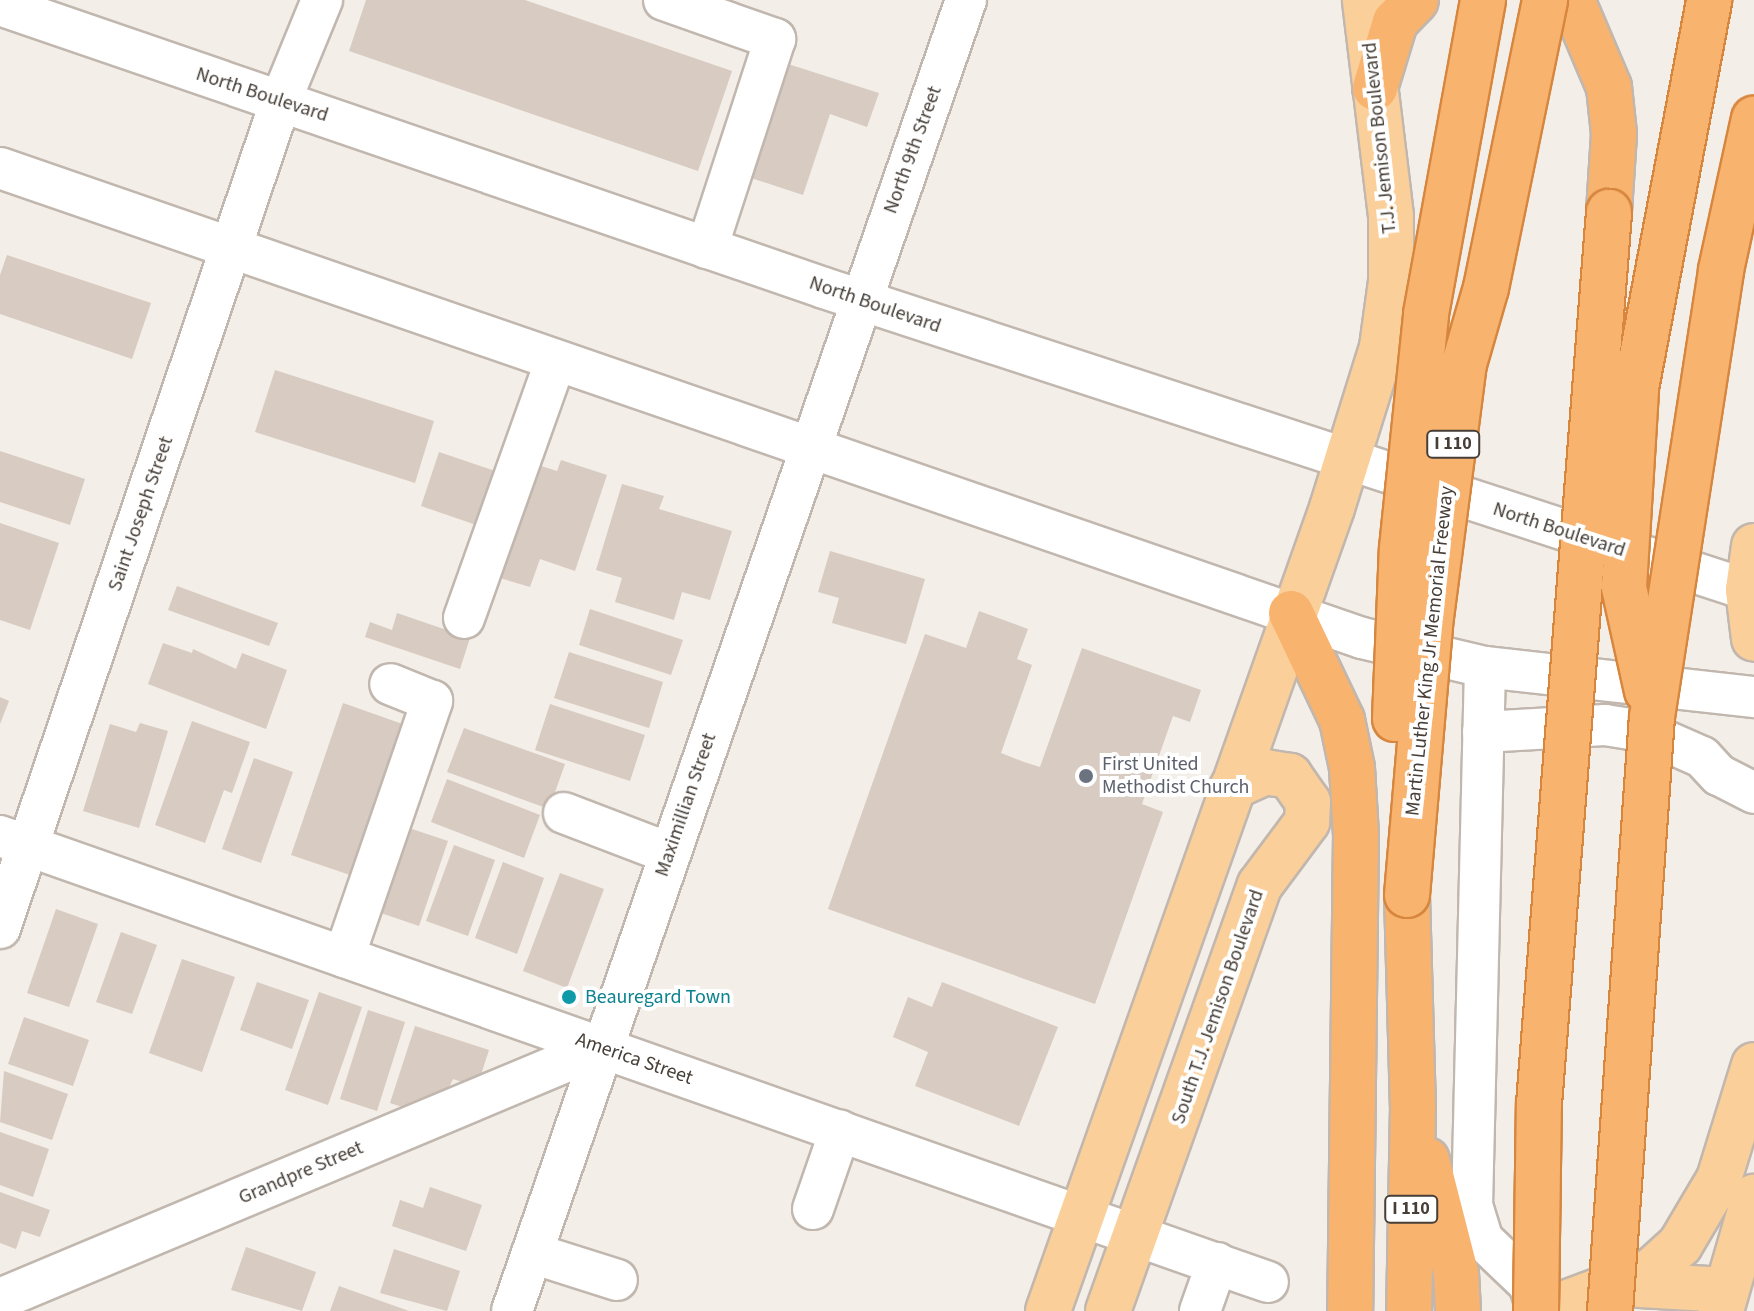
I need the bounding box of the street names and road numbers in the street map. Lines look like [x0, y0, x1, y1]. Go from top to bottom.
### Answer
street label: T.J. Jemison Boulevard [1358, 41, 1402, 235]
street label: North Boulevard [193, 62, 331, 128]
street label: North 9th Street [879, 83, 947, 217]
street label: North Boulevard [806, 271, 944, 339]
road number: I 110 [1425, 430, 1481, 458]
street label: Saint Joseph Street [103, 433, 179, 595]
street label: Martin Luther King Jr Memorial Freeway [1401, 485, 1459, 817]
street label: North Boulevard [1490, 497, 1628, 563]
street label: Maximillian Street [650, 730, 722, 880]
street label: South T.J. Jemison Boulevard [1167, 887, 1269, 1127]
street label: America Street [572, 1028, 696, 1090]
street label: Grandpre Street [235, 1136, 367, 1210]
road number: I 110 [1383, 1195, 1439, 1223]

